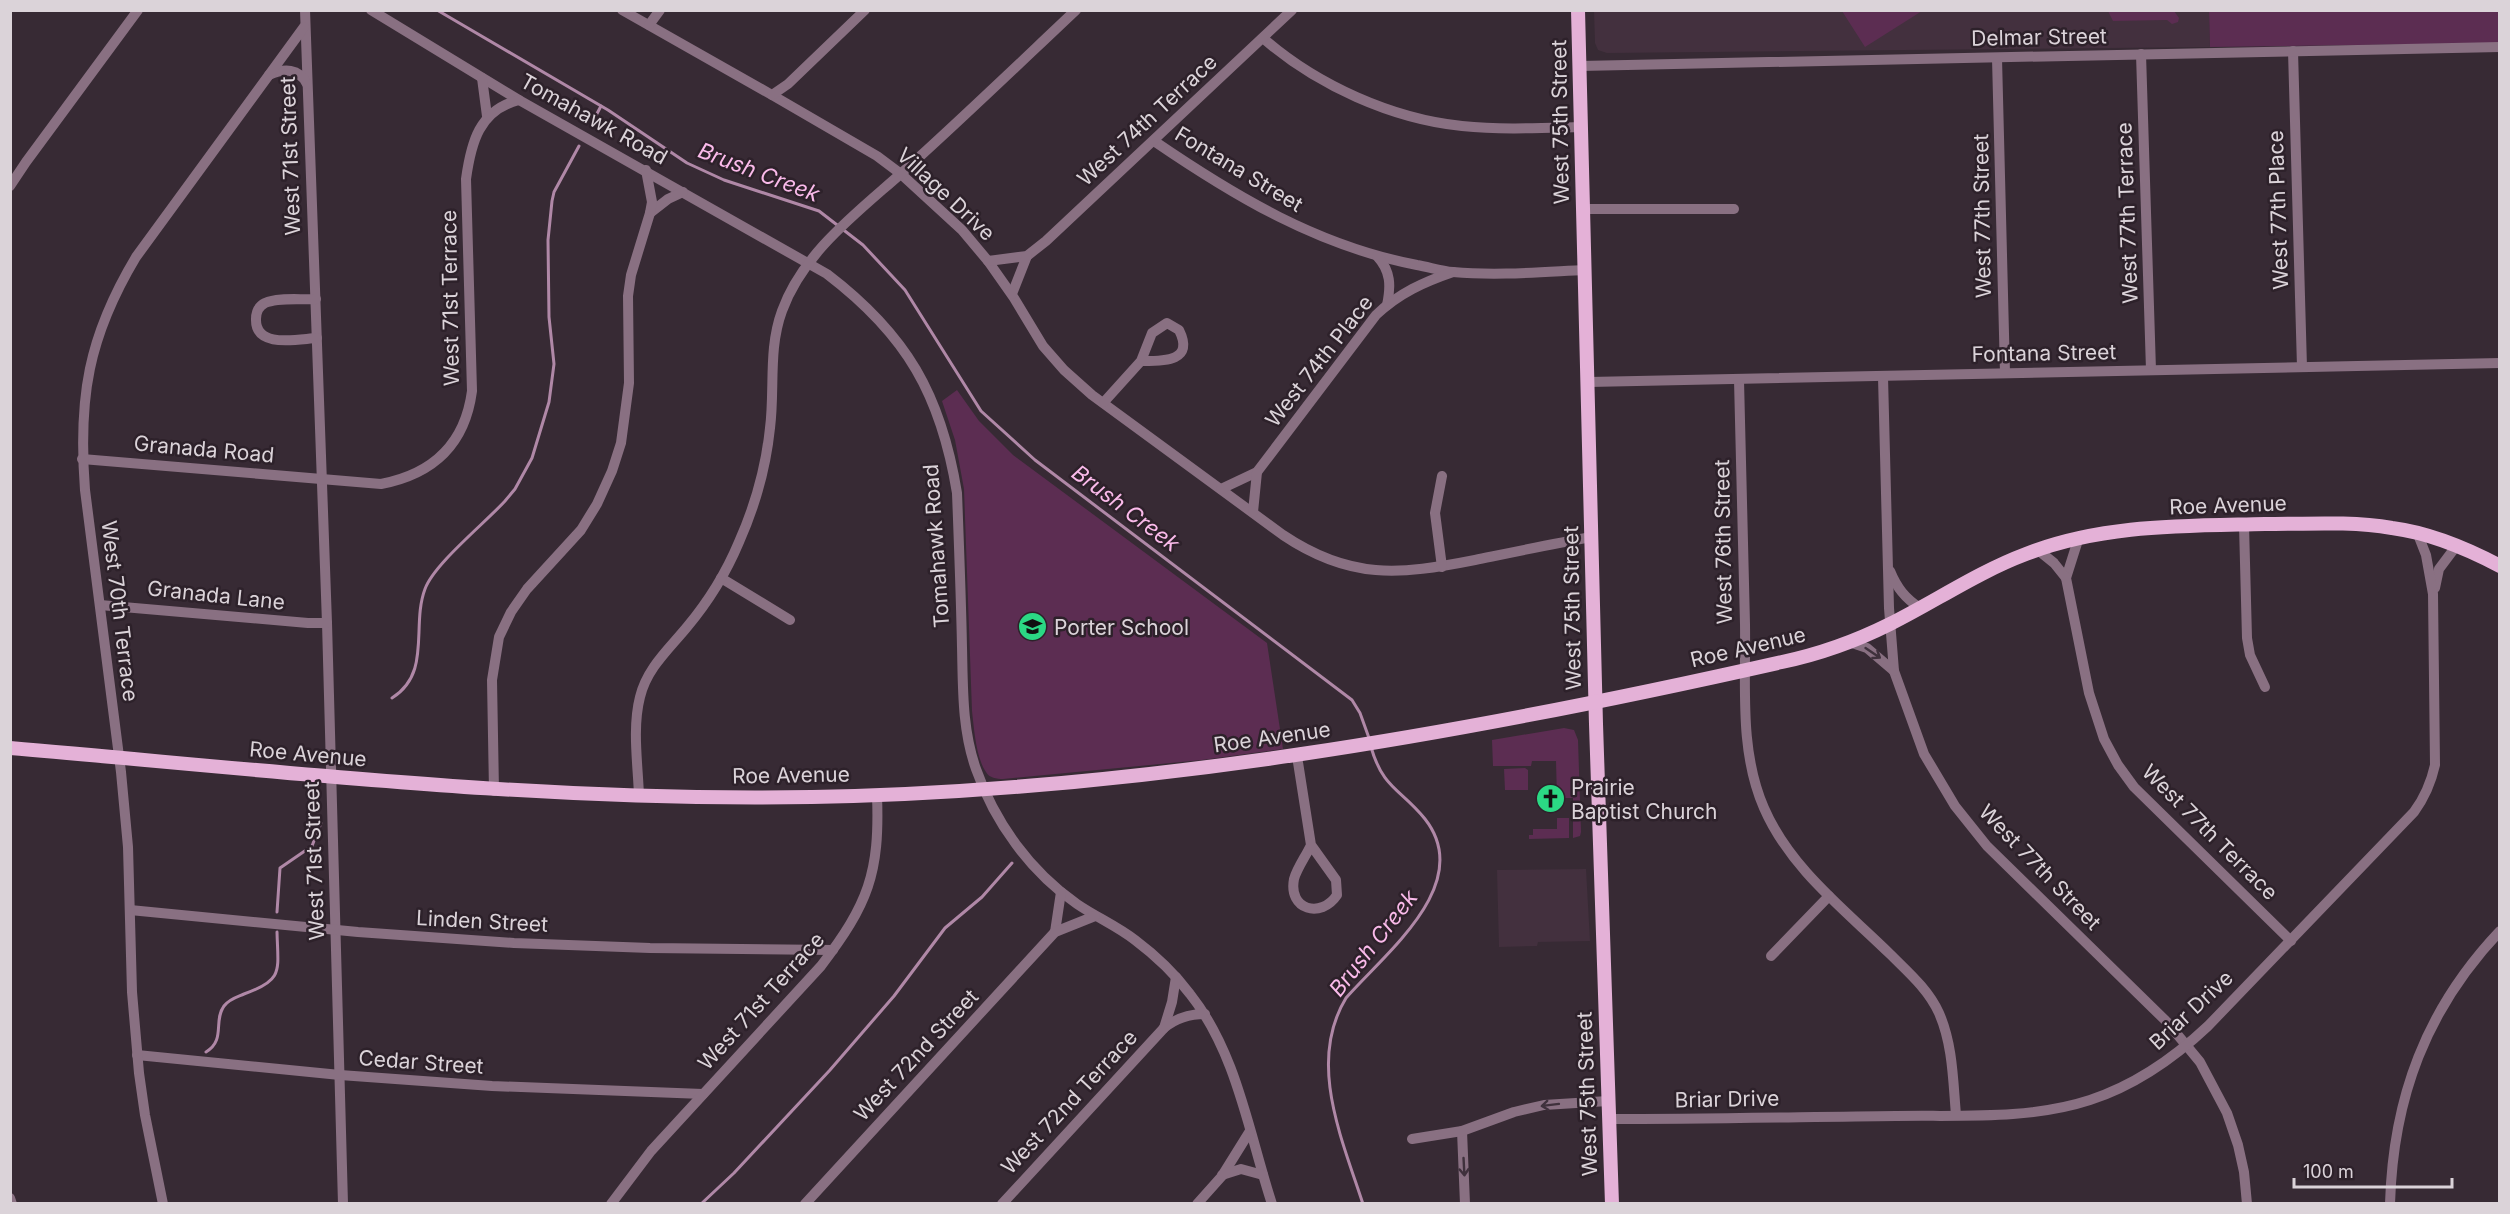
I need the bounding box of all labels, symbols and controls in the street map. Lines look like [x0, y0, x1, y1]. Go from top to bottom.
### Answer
street label: Delmar Street [1971, 23, 2107, 51]
street label: West 75th Street [1546, 39, 1574, 205]
street label: West 74th Terrace [1072, 49, 1222, 191]
street label: Tomahawk Road [516, 68, 672, 170]
street label: West 71st Street [275, 76, 305, 236]
street label: Fontana Street [1171, 121, 1308, 217]
street label: West 77th Terrace [2111, 122, 2143, 304]
street label: West 77th Place [2263, 130, 2293, 290]
street label: West 77th Street [1968, 133, 1996, 298]
water label: Brush Creek [695, 137, 824, 207]
street label: Village Drive [892, 142, 1000, 246]
street label: West 71st Terrace [436, 210, 464, 386]
street label: West 74th Place [1260, 290, 1378, 432]
street label: Fontana Street [1971, 339, 2117, 367]
street label: Granada Road [133, 430, 275, 468]
water label: Brush Creek [1067, 459, 1186, 557]
street label: West 76th Street [1709, 459, 1737, 625]
street label: Tomahawk Road [918, 463, 954, 629]
street label: Roe Avenue [2169, 490, 2287, 520]
street label: West 70th Terrace [96, 519, 144, 703]
street label: West 75th Street [1558, 525, 1586, 691]
street label: Granada Lane [146, 575, 286, 615]
school or university icon: Porter School [1017, 611, 1049, 643]
place label: Porter School [1054, 615, 1189, 640]
street label: Roe Avenue [1688, 622, 1808, 672]
one-way arrow [1865, 647, 1881, 659]
street label: Roe Avenue [1212, 716, 1332, 758]
street label: Roe Avenue [248, 736, 368, 772]
street label: West 77th Terrace [2137, 759, 2283, 905]
street label: Roe Avenue [732, 761, 850, 789]
place label: Prairie Baptist Church [1571, 775, 1717, 824]
street label: West 71st Street [299, 781, 329, 941]
church icon: Prairie Baptist Church [1534, 783, 1566, 815]
street label: West 77th Street [1974, 799, 2106, 935]
water label: Brush Creek [1323, 884, 1423, 1001]
street label: Linden Street [415, 905, 549, 937]
street label: West 71st Terrace [693, 927, 829, 1075]
street label: Briar Drive [2144, 965, 2238, 1055]
street label: West 72nd Street [849, 984, 983, 1126]
street label: West 75th Street [1572, 1011, 1602, 1177]
street label: West 72nd Terrace [996, 1025, 1142, 1179]
street label: Cedar Street [358, 1045, 484, 1079]
street label: Briar Drive [1674, 1086, 1780, 1112]
one-way arrow [1540, 1099, 1560, 1110]
scale bar [2294, 1151, 2452, 1189]
one-way arrow [1458, 1157, 1469, 1177]
text: 100 m [2303, 1161, 2354, 1182]

